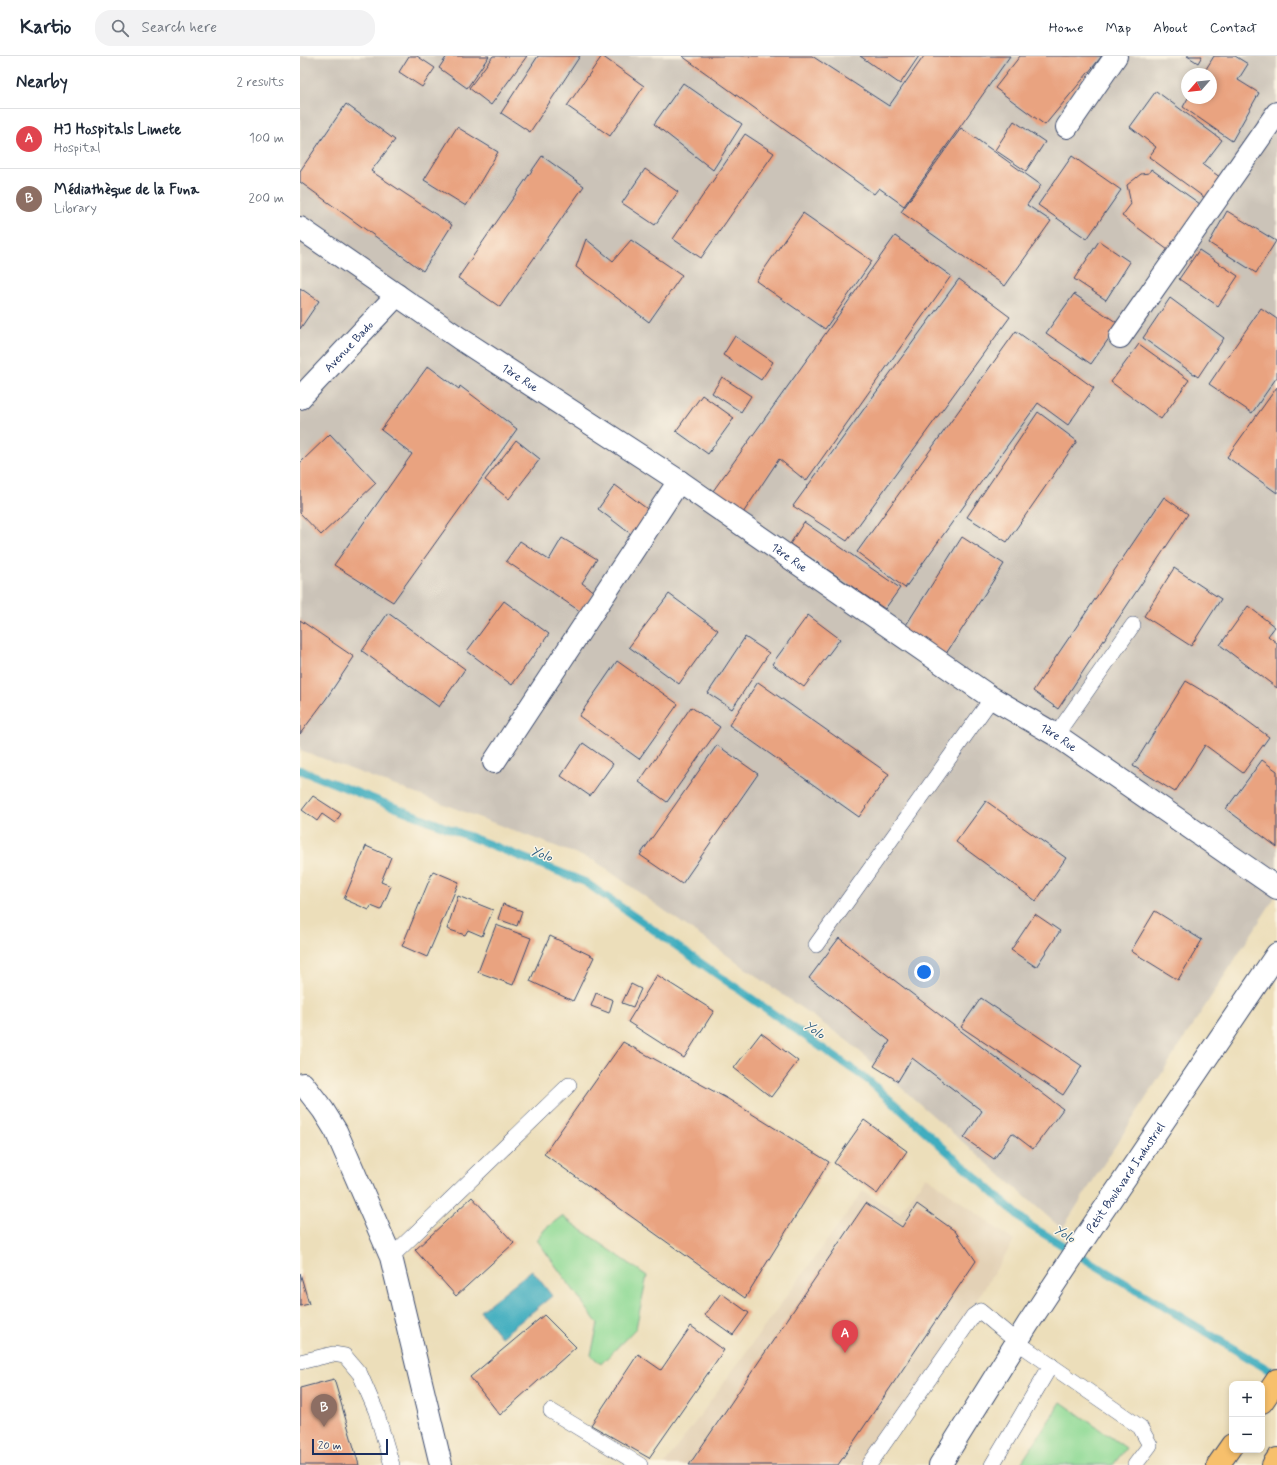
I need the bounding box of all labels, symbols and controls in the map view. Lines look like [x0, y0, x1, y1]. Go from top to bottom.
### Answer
search box [95, 10, 375, 46]
text: Kartio [20, 15, 71, 40]
icon: search [109, 17, 131, 39]
text: Search here [141, 18, 217, 38]
text: Home [1049, 19, 1083, 37]
text: Map [1105, 19, 1131, 37]
text: About [1153, 19, 1188, 37]
text: Contact [1210, 19, 1257, 37]
north arrow [1181, 68, 1217, 104]
text: Nearby [16, 71, 68, 93]
text: 2 results [237, 74, 284, 91]
text: HJ Hospitals Limete [54, 120, 181, 140]
text: A [25, 130, 33, 147]
text: 100 m [249, 130, 284, 147]
text: Hospital [54, 140, 100, 157]
text: Médiathèque de la Funa [54, 180, 199, 200]
text: B [25, 190, 33, 207]
text: 200 m [249, 190, 284, 207]
text: Library [54, 200, 97, 217]
street label: Avenue Bado [321, 318, 378, 376]
street label: 1ère Rue [498, 361, 541, 397]
street label: 1ère Rue [767, 540, 811, 577]
street label: 1ère Rue [1037, 720, 1080, 756]
water label: Yolo [528, 843, 555, 866]
your location [914, 962, 934, 982]
water label: Yolo [800, 1017, 828, 1044]
street label: Petit Boulevard Industriel [1083, 1120, 1169, 1237]
water label: Yolo [1051, 1221, 1079, 1248]
pin: A [832, 1320, 858, 1353]
map controls [1229, 1381, 1265, 1453]
button: + [1229, 1381, 1265, 1417]
pin: B [311, 1394, 337, 1427]
button: − [1229, 1417, 1265, 1453]
scale bar [312, 1437, 388, 1456]
text: 20 m [318, 1439, 341, 1453]

